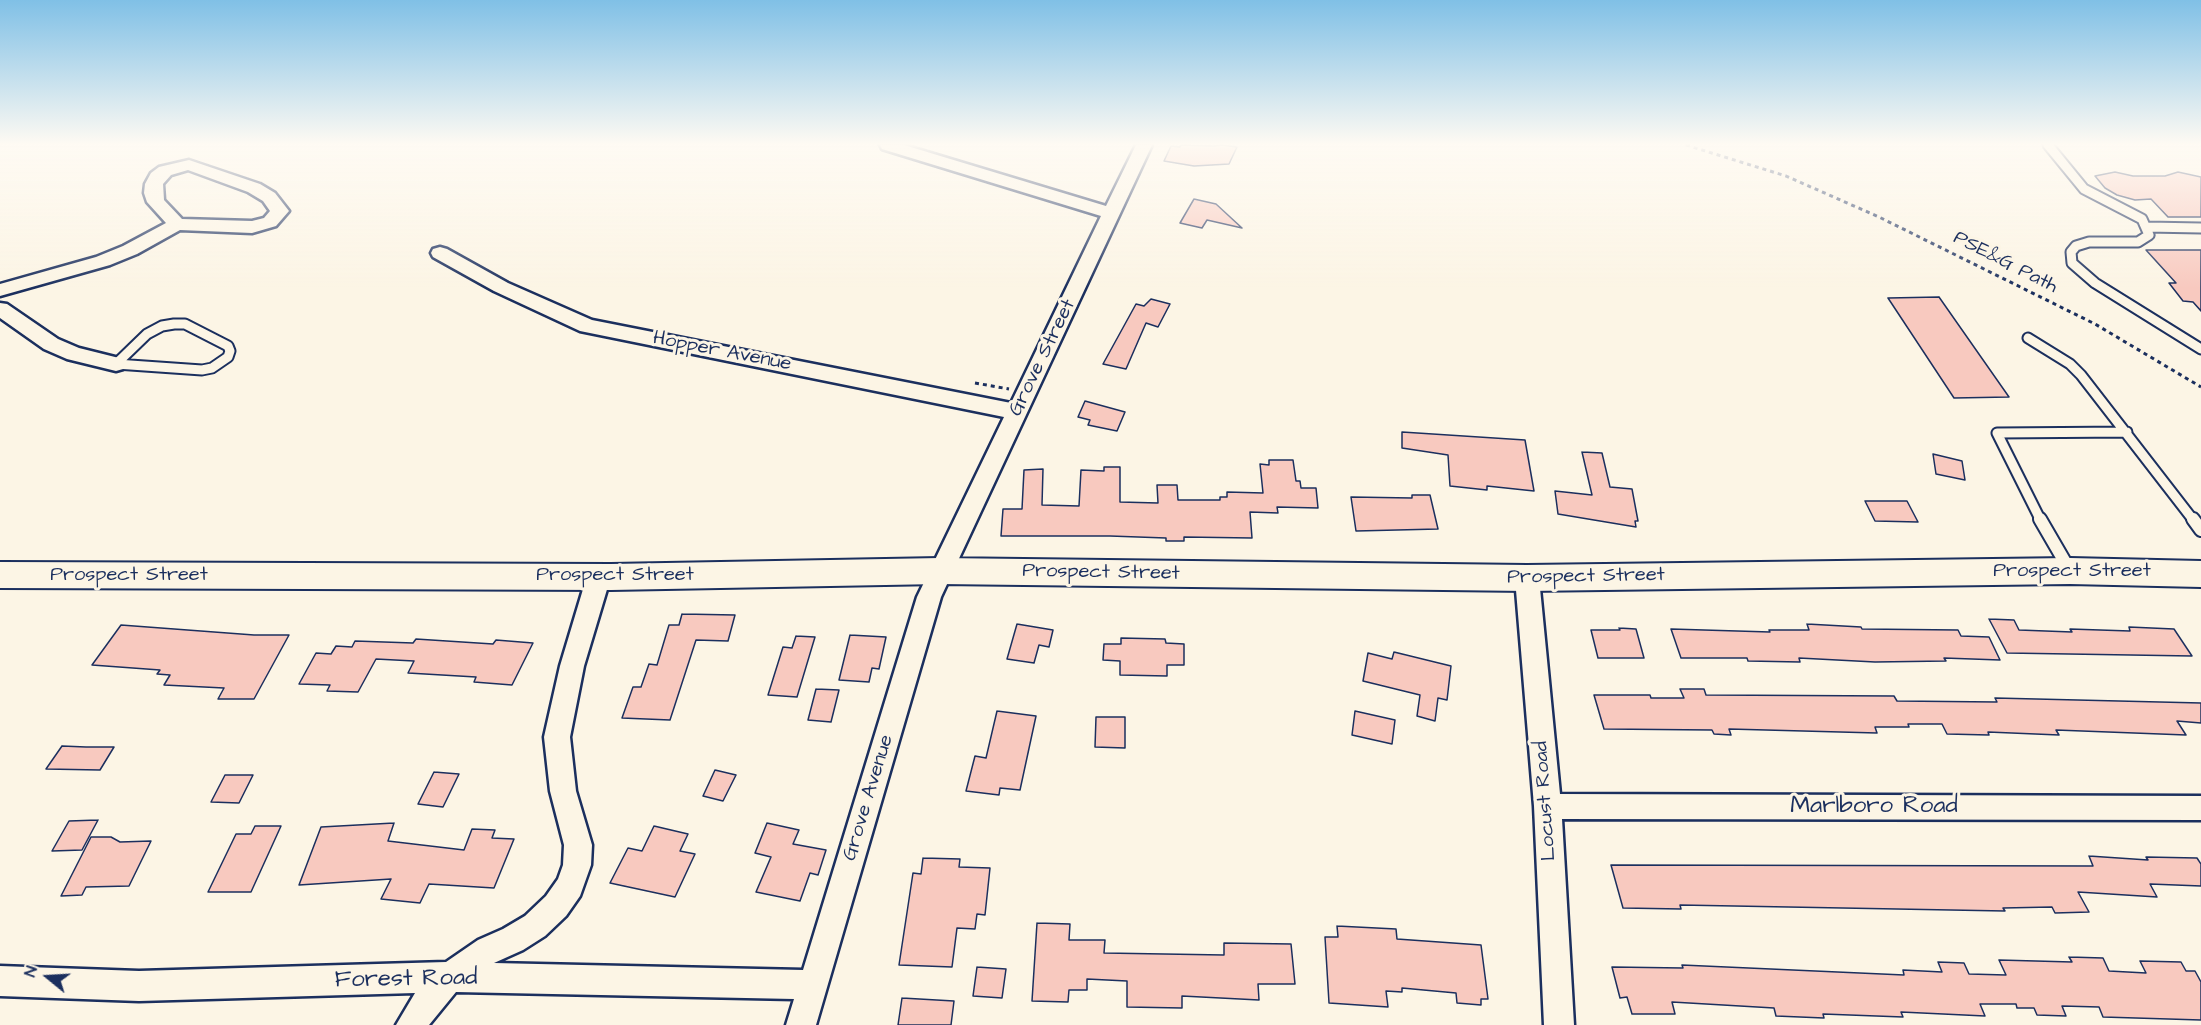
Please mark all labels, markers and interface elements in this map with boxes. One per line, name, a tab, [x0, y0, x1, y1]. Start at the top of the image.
street label: PSE&G Path	[1949, 227, 2061, 299]
street label: Grove Street	[1004, 296, 1082, 420]
street label: Hopper Avenue	[651, 327, 793, 377]
street label: Prospect Street	[1022, 560, 1180, 586]
street label: Prospect Street	[1993, 560, 2151, 584]
street label: Prospect Street	[50, 564, 208, 588]
street label: Prospect Street	[536, 564, 694, 588]
street label: Prospect Street	[1507, 564, 1665, 590]
street label: Grove Avenue	[838, 732, 900, 864]
street label: Locust Road	[1530, 740, 1562, 862]
street label: Marlboro Road	[1790, 793, 1958, 821]
north arrow	[18, 947, 78, 1007]
text: N	[19, 963, 43, 980]
street label: Forest Road	[334, 964, 478, 996]

